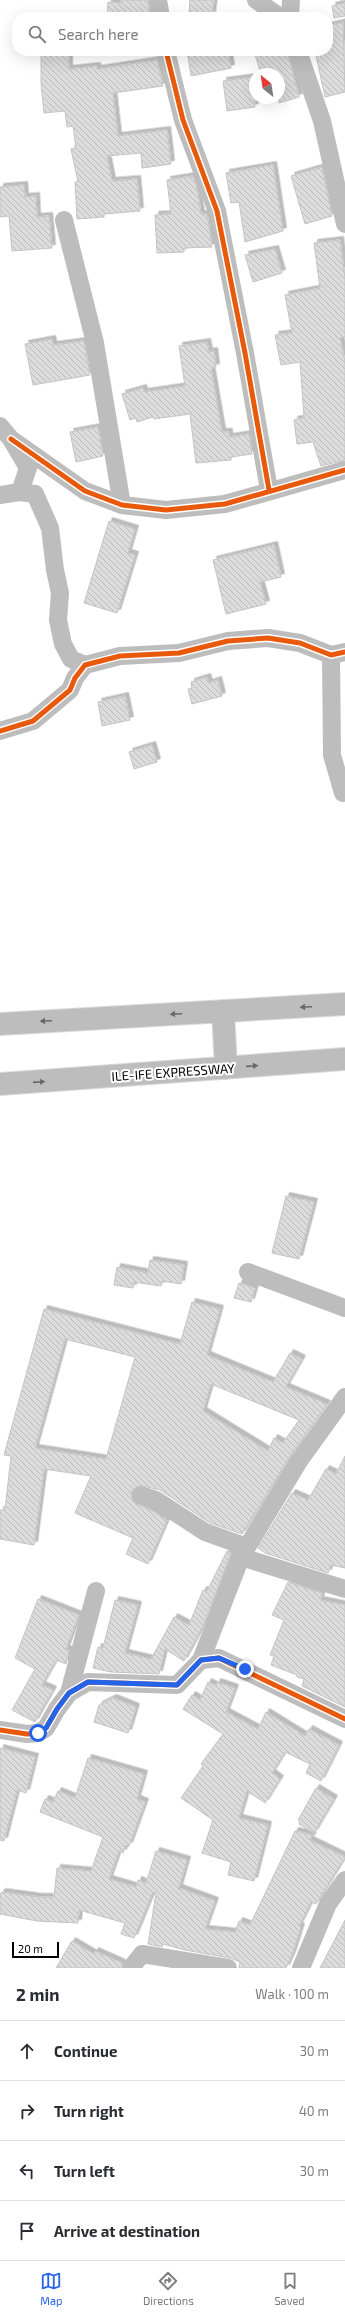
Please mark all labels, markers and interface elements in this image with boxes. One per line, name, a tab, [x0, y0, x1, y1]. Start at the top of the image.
search box	[12, 12, 333, 56]
icon: search	[26, 23, 48, 45]
text: Search here	[58, 25, 139, 43]
north arrow	[249, 68, 285, 104]
one-way arrow	[300, 1003, 312, 1010]
one-way arrow	[170, 1010, 182, 1017]
one-way arrow	[39, 1018, 52, 1024]
street label: ILE-IFE EXPRESSWAY	[111, 1060, 236, 1084]
one-way arrow	[246, 1062, 258, 1069]
one-way arrow	[33, 1078, 45, 1085]
route end	[236, 1660, 254, 1678]
route start	[29, 1724, 47, 1742]
scale bar	[12, 1940, 59, 1959]
text: 20 m	[18, 1942, 43, 1955]
text: 2 min	[16, 1984, 59, 2004]
text: Walk · 100 m	[255, 1986, 329, 2002]
icon: ahead	[16, 2040, 38, 2062]
text: Continue	[54, 2042, 117, 2060]
text: 30 m	[300, 2043, 329, 2059]
icon: right	[16, 2100, 38, 2122]
text: Turn right	[54, 2102, 124, 2120]
text: 40 m	[299, 2103, 329, 2119]
icon: left	[16, 2160, 38, 2182]
text: Turn left	[54, 2162, 115, 2180]
text: 30 m	[300, 2163, 329, 2179]
icon: arrive	[16, 2220, 38, 2242]
text: Arrive at destination	[54, 2222, 200, 2240]
tab: Map	[40, 2270, 62, 2307]
tab: Directions	[143, 2270, 194, 2307]
tab: Saved	[274, 2270, 305, 2307]

